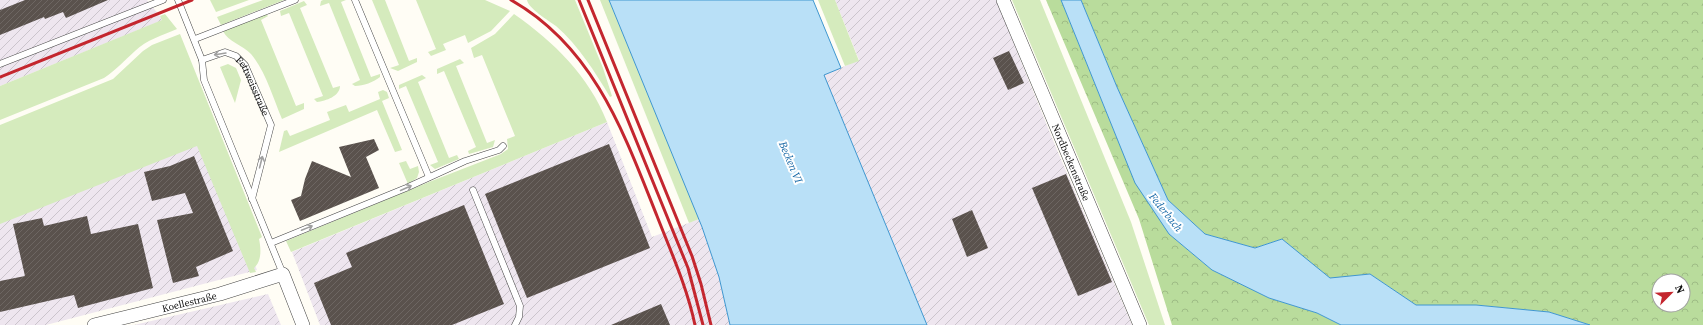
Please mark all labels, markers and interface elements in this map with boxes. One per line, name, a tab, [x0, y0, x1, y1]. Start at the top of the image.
one-way arrow	[214, 50, 227, 58]
street label: Fettweisstraße	[233, 54, 272, 118]
street label: Nordbeckenstraße	[1049, 122, 1093, 203]
water label: Becken VI	[775, 138, 807, 186]
one-way arrow	[258, 156, 266, 169]
one-way arrow	[400, 184, 412, 191]
water label: Federbach	[1145, 189, 1186, 235]
one-way arrow	[301, 224, 313, 232]
north arrow	[1651, 273, 1691, 313]
text: N	[1671, 282, 1688, 296]
street label: Koellestraße	[161, 289, 218, 315]

